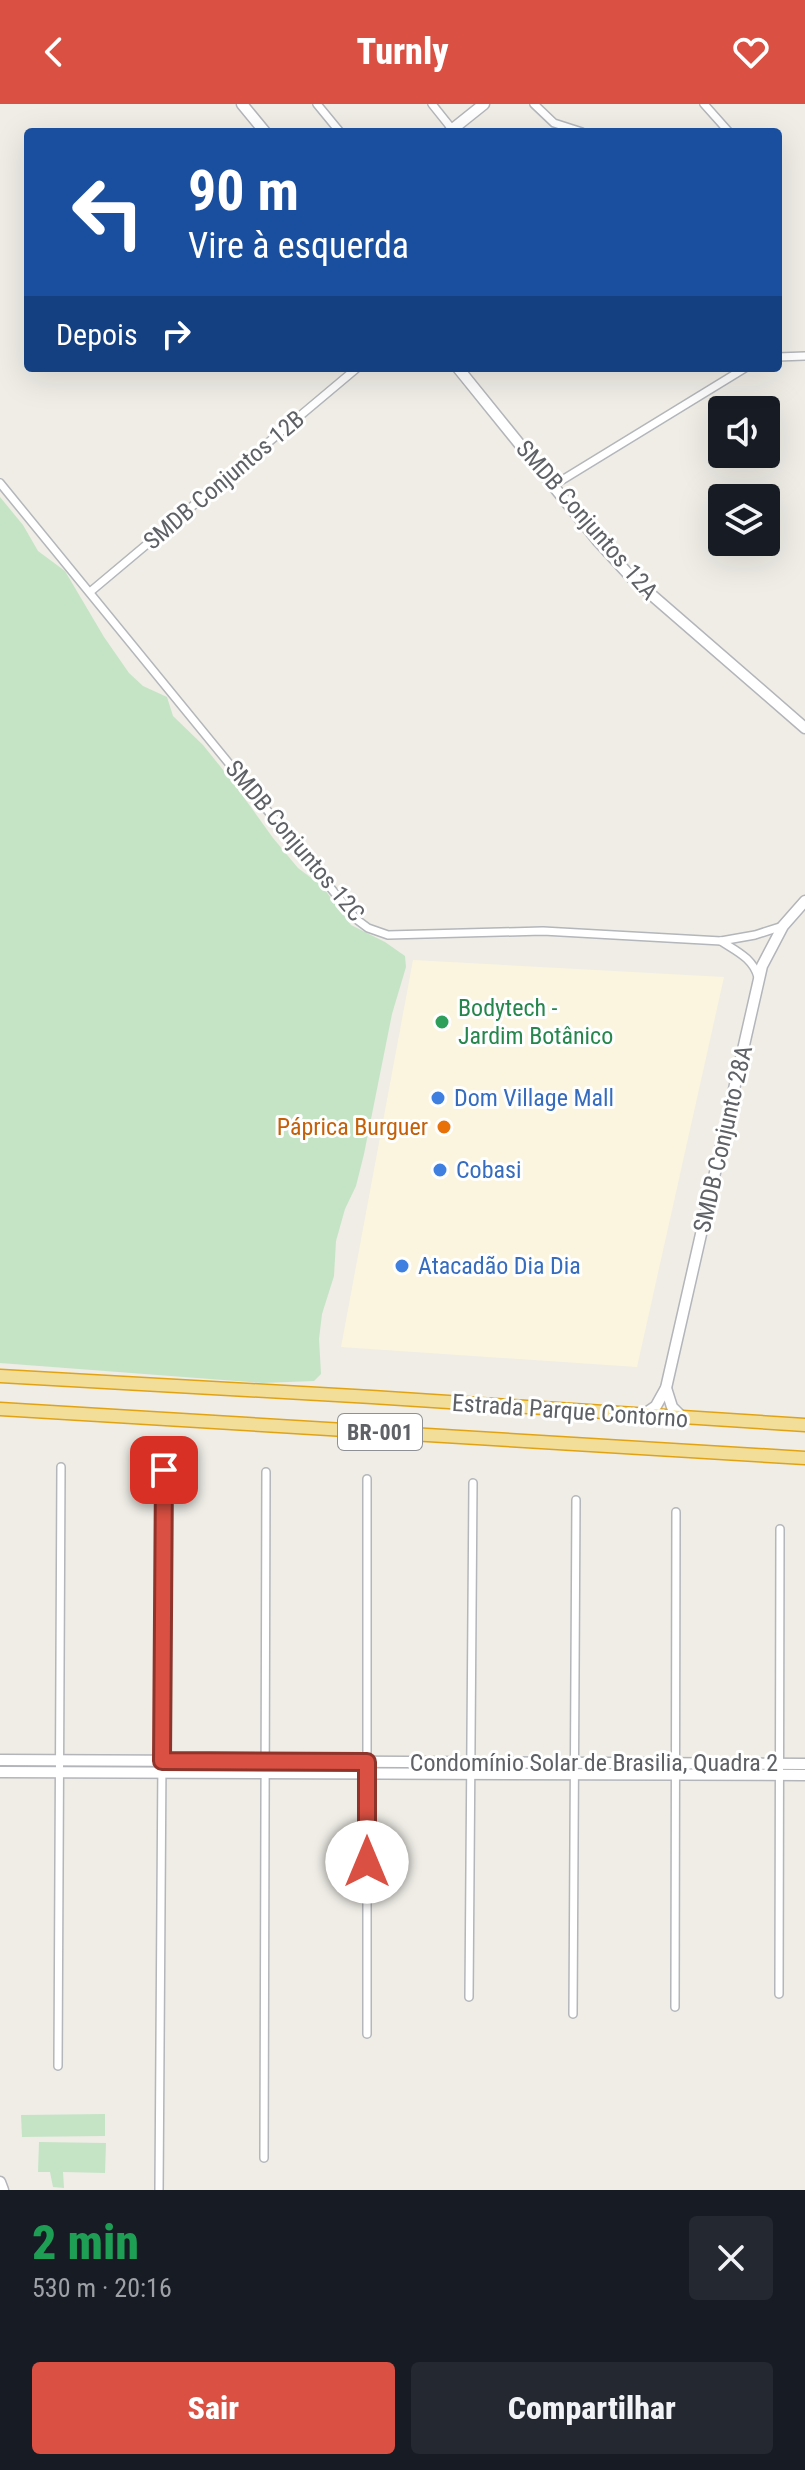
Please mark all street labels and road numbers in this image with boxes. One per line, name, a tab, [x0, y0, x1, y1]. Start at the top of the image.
street label: SMDB Conjuntos 12B	[138, 405, 310, 555]
street label: SMDB Conjuntos 12A	[510, 435, 664, 605]
street label: SMDB Conjuntos 12C	[220, 755, 370, 927]
street label: SMDB Conjunto 28A	[688, 1043, 758, 1235]
street label: Estrada Parque Contorno	[451, 1389, 689, 1433]
road number: BR-001	[338, 1414, 422, 1450]
street label: Condomínio Solar de Brasilia, Quadra 2	[410, 1749, 778, 1777]

